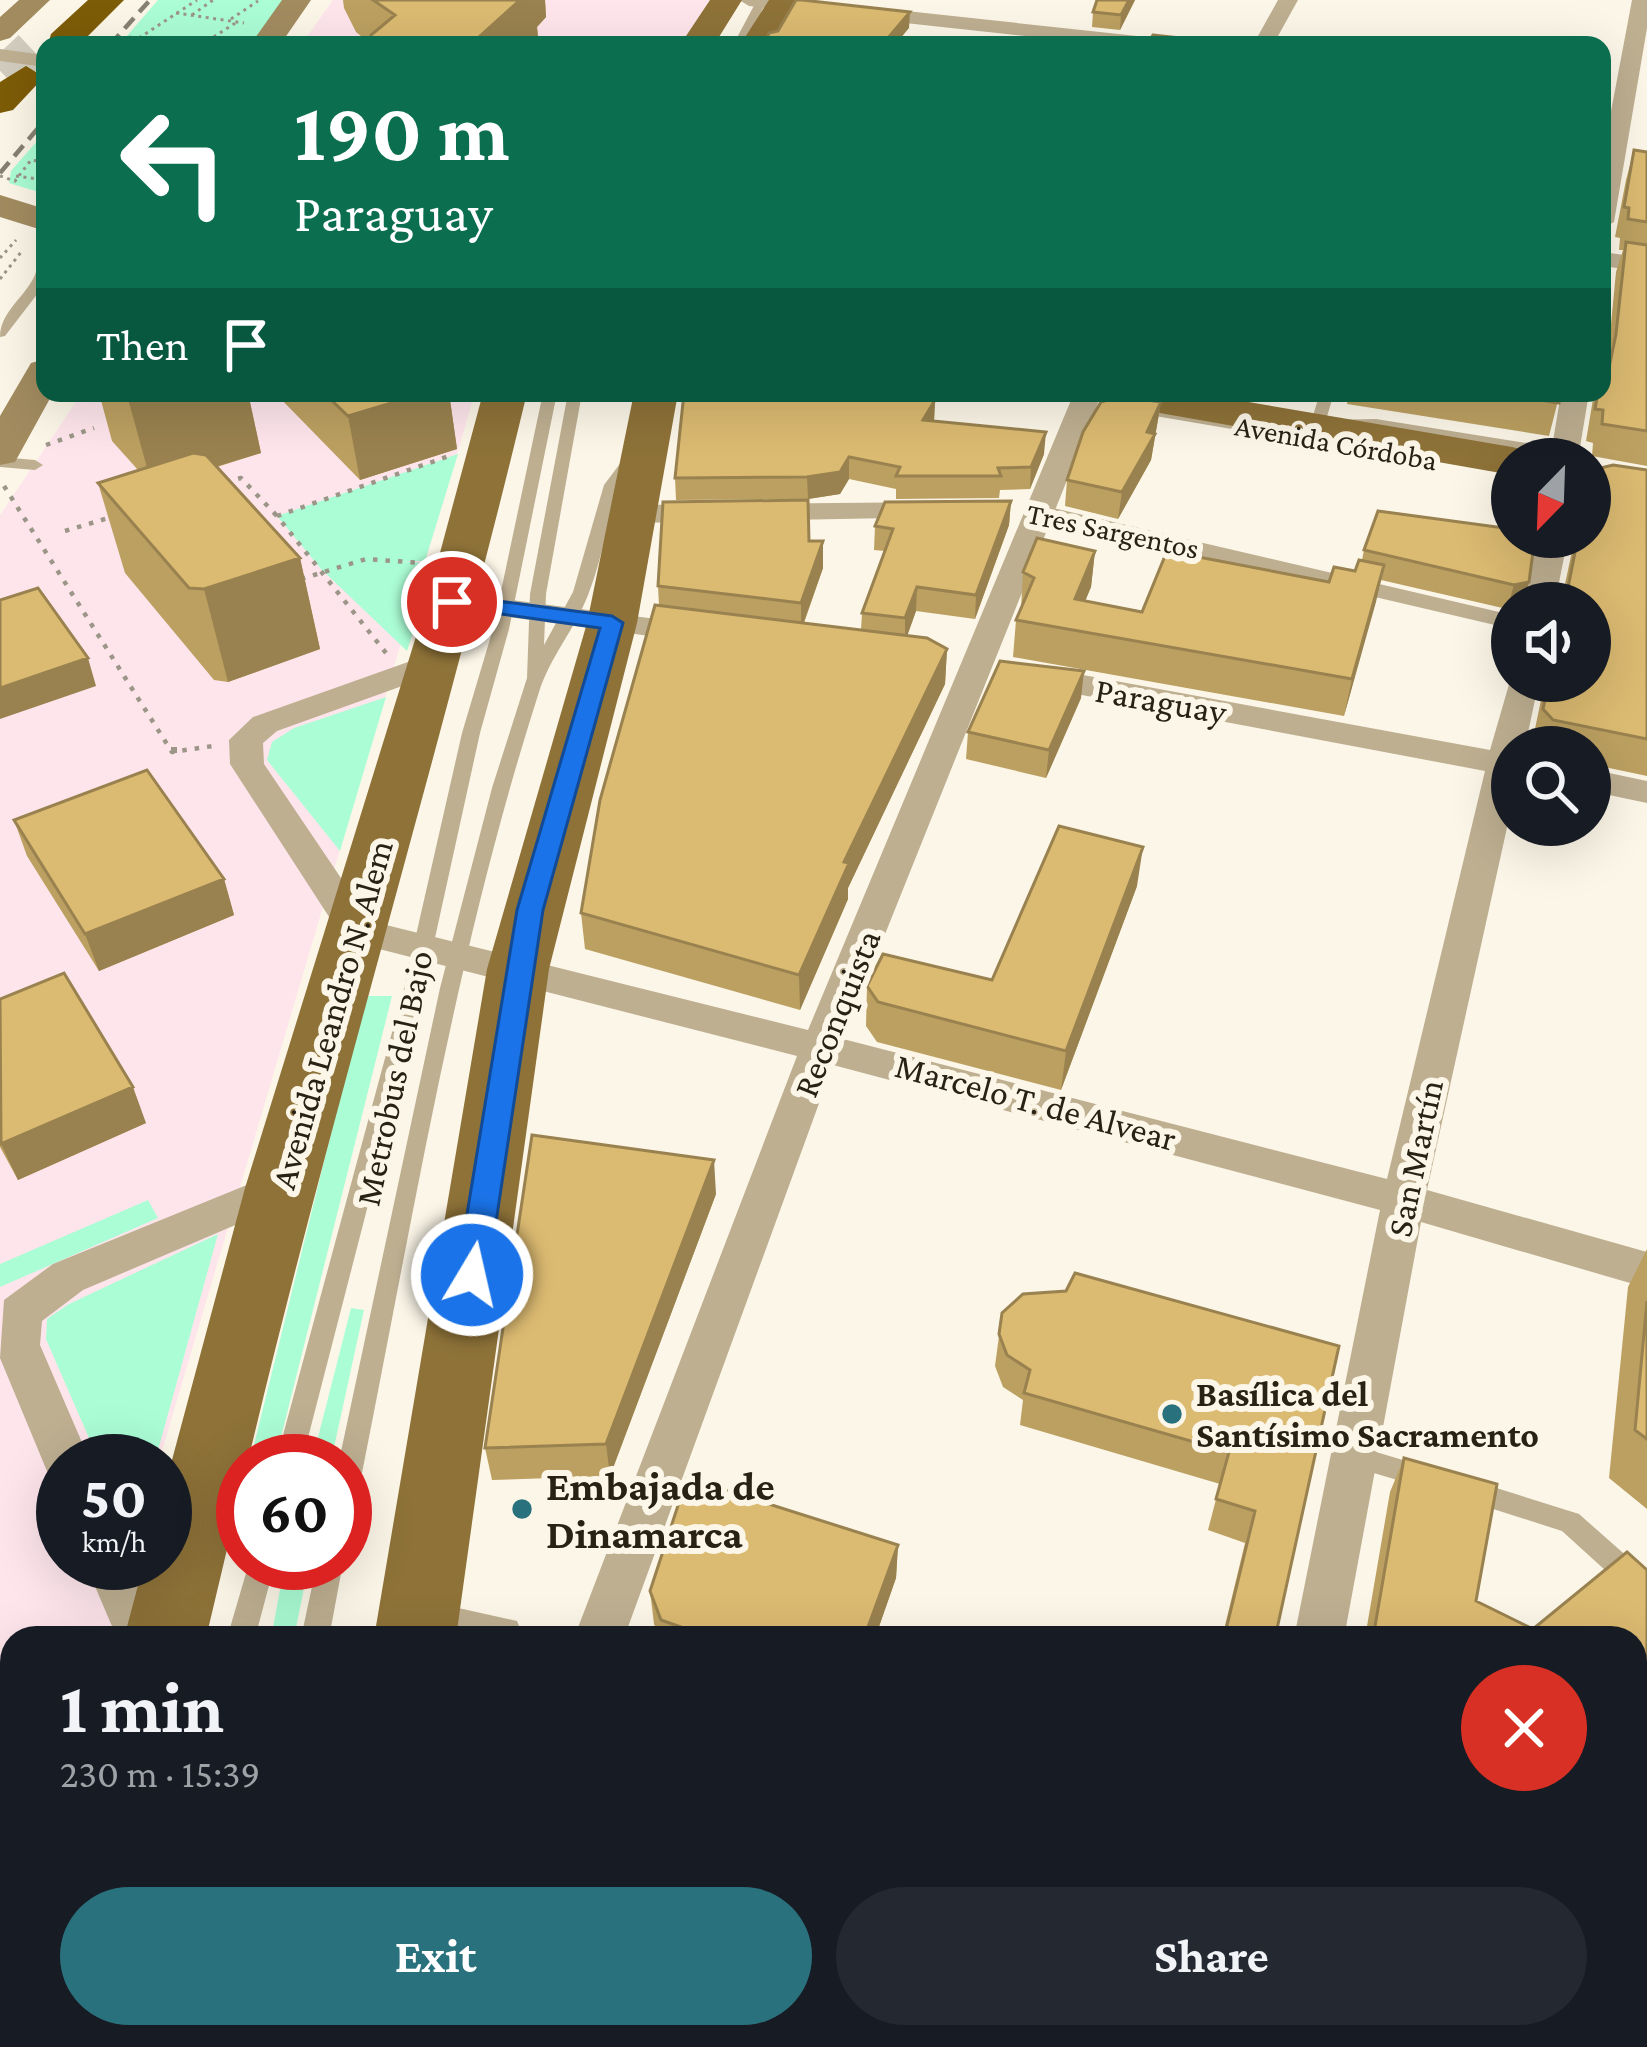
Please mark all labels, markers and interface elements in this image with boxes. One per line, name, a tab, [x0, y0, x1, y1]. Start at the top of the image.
icon: left	[96, 84, 252, 240]
text: 190 m	[294, 85, 510, 178]
text: Paraguay	[294, 183, 493, 243]
icon: arrive	[213, 312, 279, 378]
text: Then	[96, 320, 189, 370]
street label: Avenida Córdoba	[1232, 408, 1440, 477]
north arrow	[1491, 438, 1611, 558]
map controls	[1491, 438, 1611, 846]
street label: Tres Sargentos	[1024, 496, 1202, 566]
pin	[401, 551, 503, 653]
icon: arrive	[419, 569, 485, 635]
button: sound	[1491, 582, 1611, 702]
street label: Paraguay	[1092, 670, 1230, 732]
button: search	[1491, 726, 1611, 846]
street label: Avenida Leandro N. Alem	[263, 835, 401, 1193]
street label: Reconquista	[785, 924, 889, 1103]
street label: Metrobus del Bajo	[347, 947, 441, 1209]
street label: Marcelo T. de Alvear	[891, 1045, 1181, 1159]
street label: San Martín	[1379, 1076, 1451, 1240]
position arrow	[409, 1212, 535, 1338]
place label: Basílica del Santísimo Sacramento	[1196, 1374, 1539, 1455]
marker: Basílica del Santísimo Sacramento	[1159, 1401, 1185, 1427]
speed limit sign: 60	[216, 1434, 372, 1590]
place label: Embajada de Dinamarca	[546, 1462, 775, 1557]
text: 50	[81, 1463, 147, 1530]
marker: Embajada de Dinamarca	[509, 1496, 535, 1522]
text: km/h	[82, 1525, 146, 1558]
button: close	[1461, 1665, 1587, 1791]
text: 1 min	[60, 1667, 224, 1747]
text: 230 m · 15:39	[60, 1752, 260, 1795]
button: Exit	[60, 1887, 812, 2025]
button: Share	[836, 1887, 1587, 2025]

